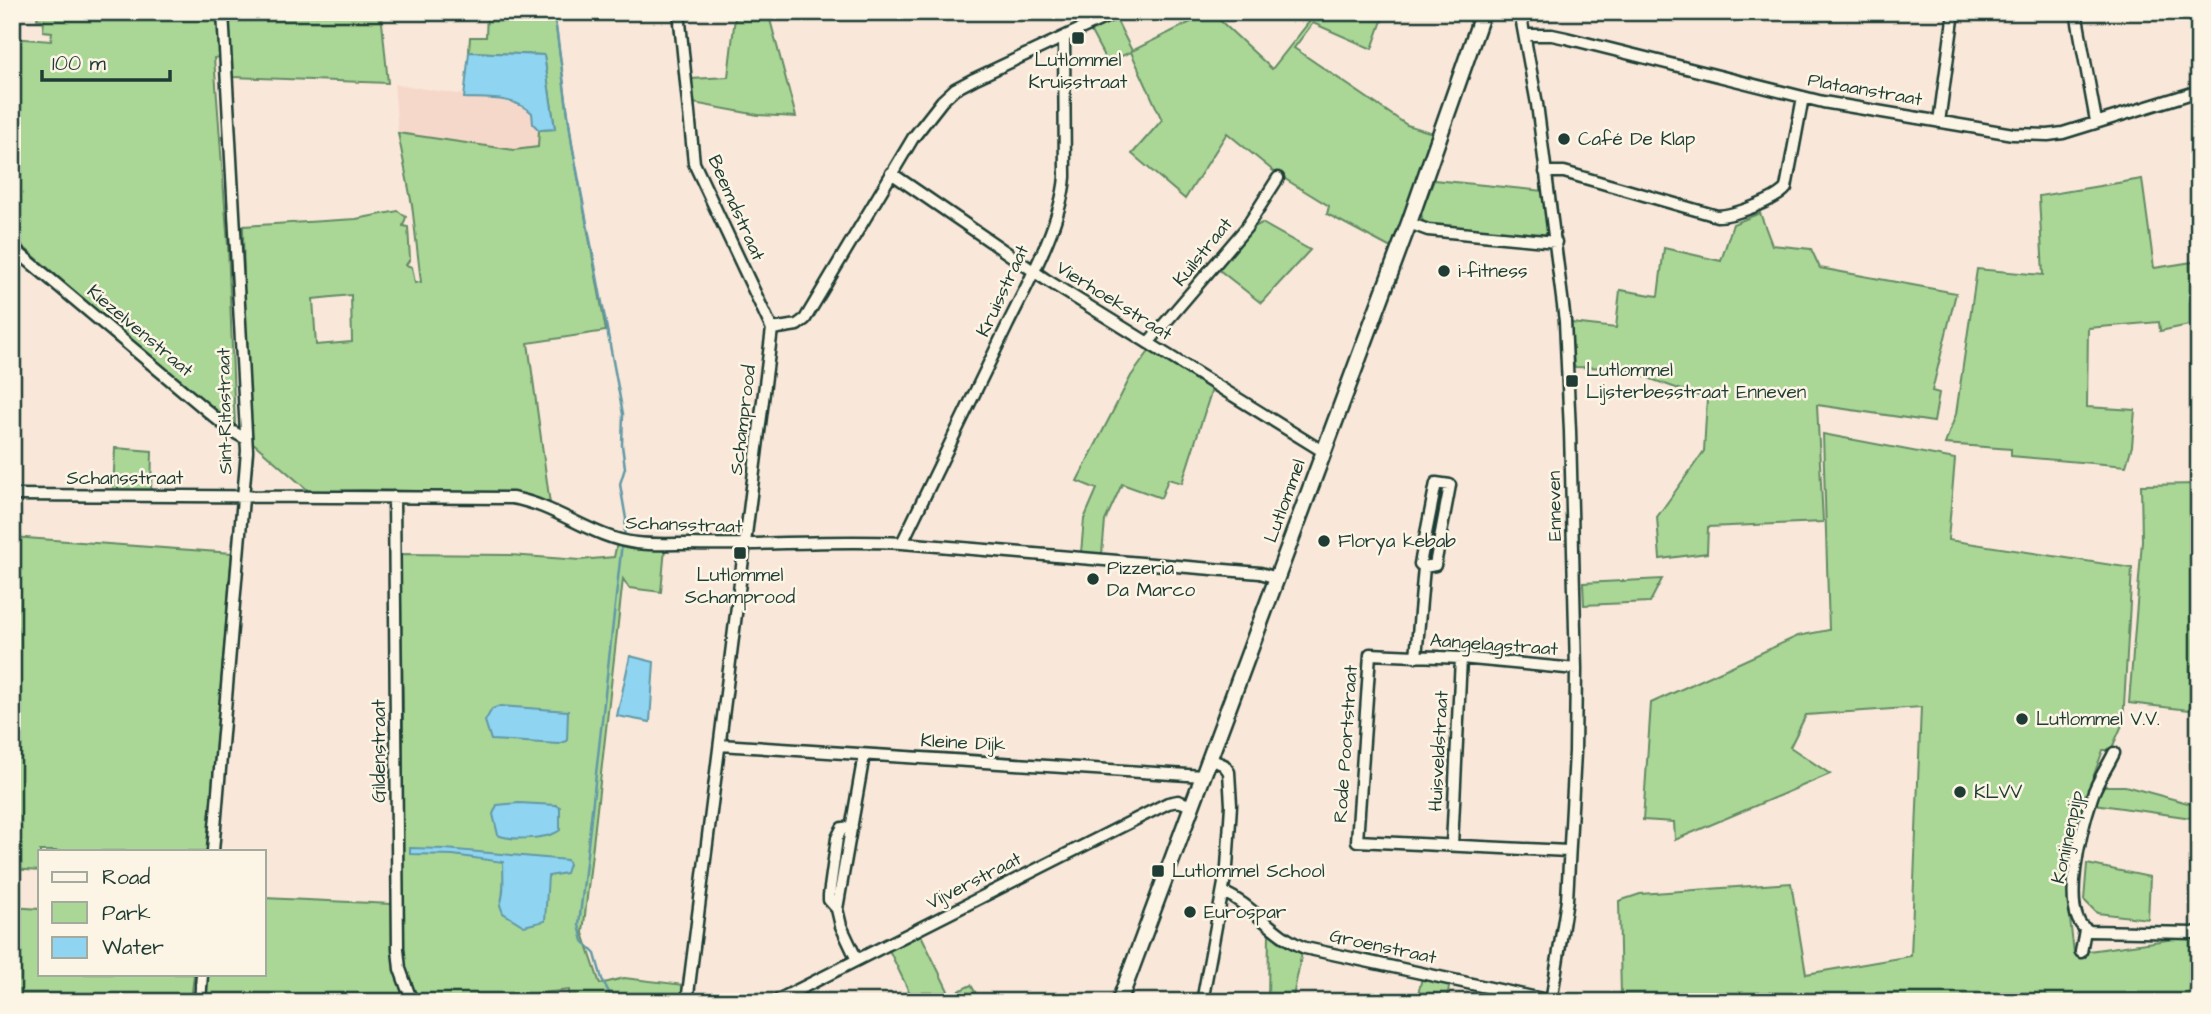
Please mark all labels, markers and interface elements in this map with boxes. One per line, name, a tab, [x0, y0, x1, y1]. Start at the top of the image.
marker: Lutlommel Kruisstraat	[1070, 30, 1086, 46]
scale bar	[42, 38, 170, 82]
place label: Lutlommel Kruisstraat	[1029, 47, 1128, 96]
text: 100 m	[52, 49, 107, 78]
street label: Plataanstraat	[1806, 67, 1925, 113]
place label: Café De Klap	[1578, 126, 1696, 153]
marker: Café De Klap	[1556, 131, 1572, 147]
street label: Beemdstraat	[701, 151, 772, 266]
street label: Kuilstraat	[1167, 211, 1239, 292]
street label: Kruisstraat	[970, 240, 1036, 341]
street label: Vierhoekstraat	[1051, 254, 1178, 348]
place label: i-fitness	[1458, 258, 1527, 285]
marker: i-fitness	[1436, 263, 1452, 279]
street label: Kiezelvenstraat	[81, 278, 199, 384]
street label: Sint-Ritastraat	[210, 347, 240, 475]
place label: Lutlommel Lijsterbesstraat Enneven	[1586, 357, 1806, 406]
street label: Schamprood	[723, 363, 763, 476]
marker: Lutlommel Lijsterbesstraat Enneven	[1564, 373, 1580, 389]
street label: Lutlommel	[1257, 455, 1313, 547]
street label: Schansstraat	[66, 465, 184, 492]
street label: Enneven	[1541, 471, 1569, 541]
street label: Schansstraat	[625, 509, 743, 541]
place label: Florya kebab	[1338, 528, 1456, 556]
marker: Florya kebab	[1316, 533, 1332, 549]
marker: Lutlommel Schamprood	[732, 545, 748, 561]
place label: Pizzeria Da Marco	[1107, 555, 1195, 604]
place label: Lutlommel Schamprood	[685, 562, 795, 611]
marker: Pizzeria Da Marco	[1085, 571, 1101, 587]
street label: Aangelagstraat	[1429, 627, 1559, 664]
street label: Rode Poortstraat	[1327, 664, 1365, 824]
street label: Huisveldstraat	[1422, 689, 1456, 812]
street label: Gildenstraat	[366, 699, 393, 803]
place label: Lutlommel V.V.	[2036, 706, 2160, 733]
marker: Lutlommel V.V.	[2014, 711, 2030, 727]
street label: Kleine Dijk	[920, 727, 1007, 759]
place label: KLVV	[1974, 779, 2023, 806]
marker: KLVV	[1952, 784, 1968, 800]
street label: Konijnenpijp	[2045, 788, 2091, 886]
street label: Vijverstraat	[922, 845, 1027, 917]
legend	[38, 850, 266, 976]
place label: Lutlommel School	[1172, 858, 1325, 885]
text: Road	[102, 863, 150, 892]
marker: Lutlommel School	[1150, 863, 1166, 879]
text: Park	[102, 899, 151, 928]
place label: Eurospar	[1204, 899, 1287, 926]
marker: Eurospar	[1182, 904, 1198, 920]
street label: Groenstraat	[1327, 922, 1439, 972]
text: Water	[102, 933, 164, 962]

